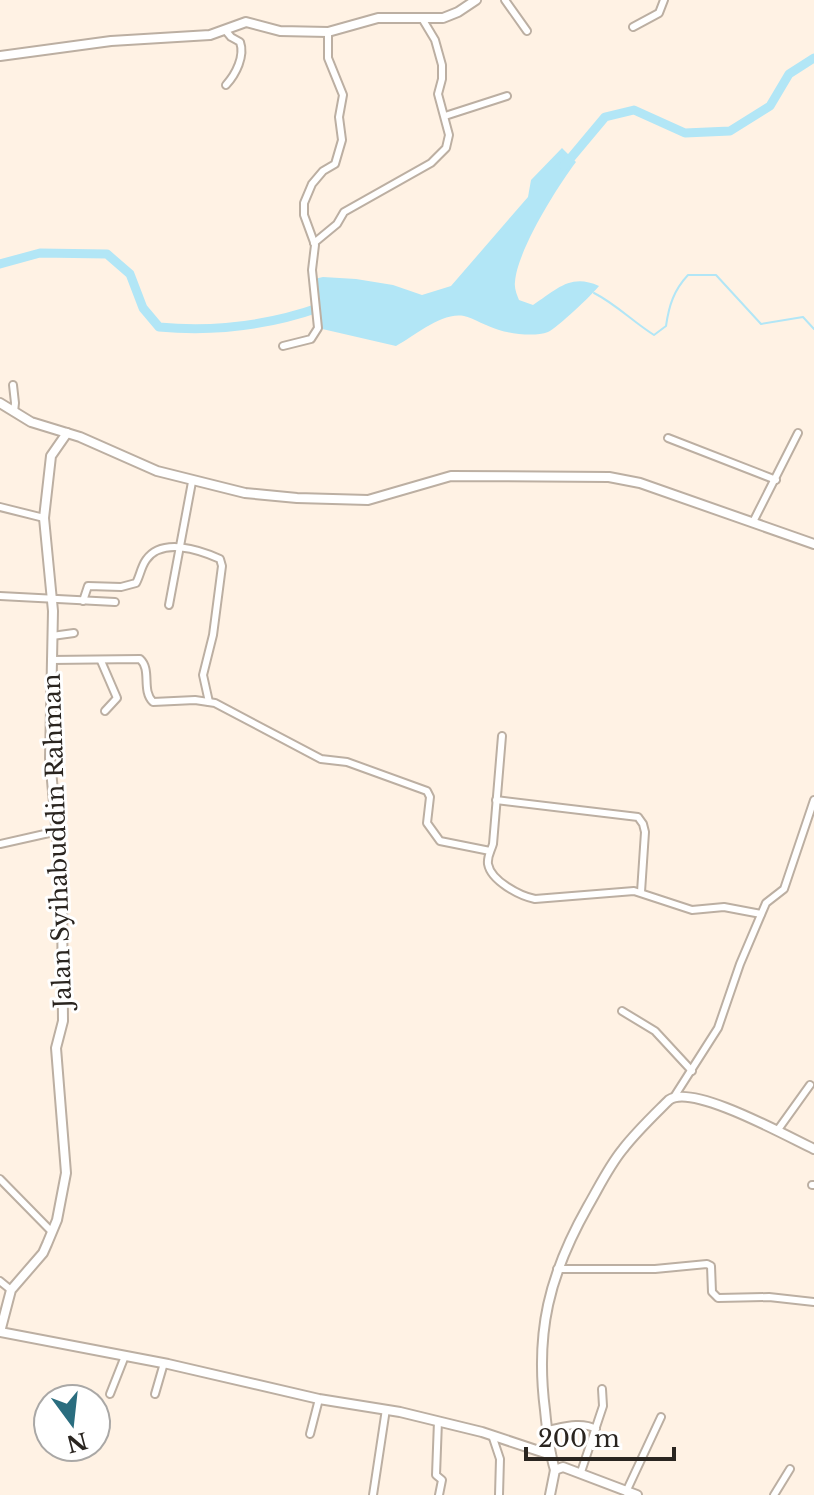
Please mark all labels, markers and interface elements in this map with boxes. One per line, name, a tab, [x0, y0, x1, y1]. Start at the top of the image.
street label: Jalan Syihabuddin Rahman	[37, 673, 77, 1012]
north arrow	[32, 1383, 112, 1463]
scale bar	[526, 1411, 674, 1461]
text: 200 m	[538, 1424, 620, 1453]
text: N	[63, 1426, 91, 1458]

